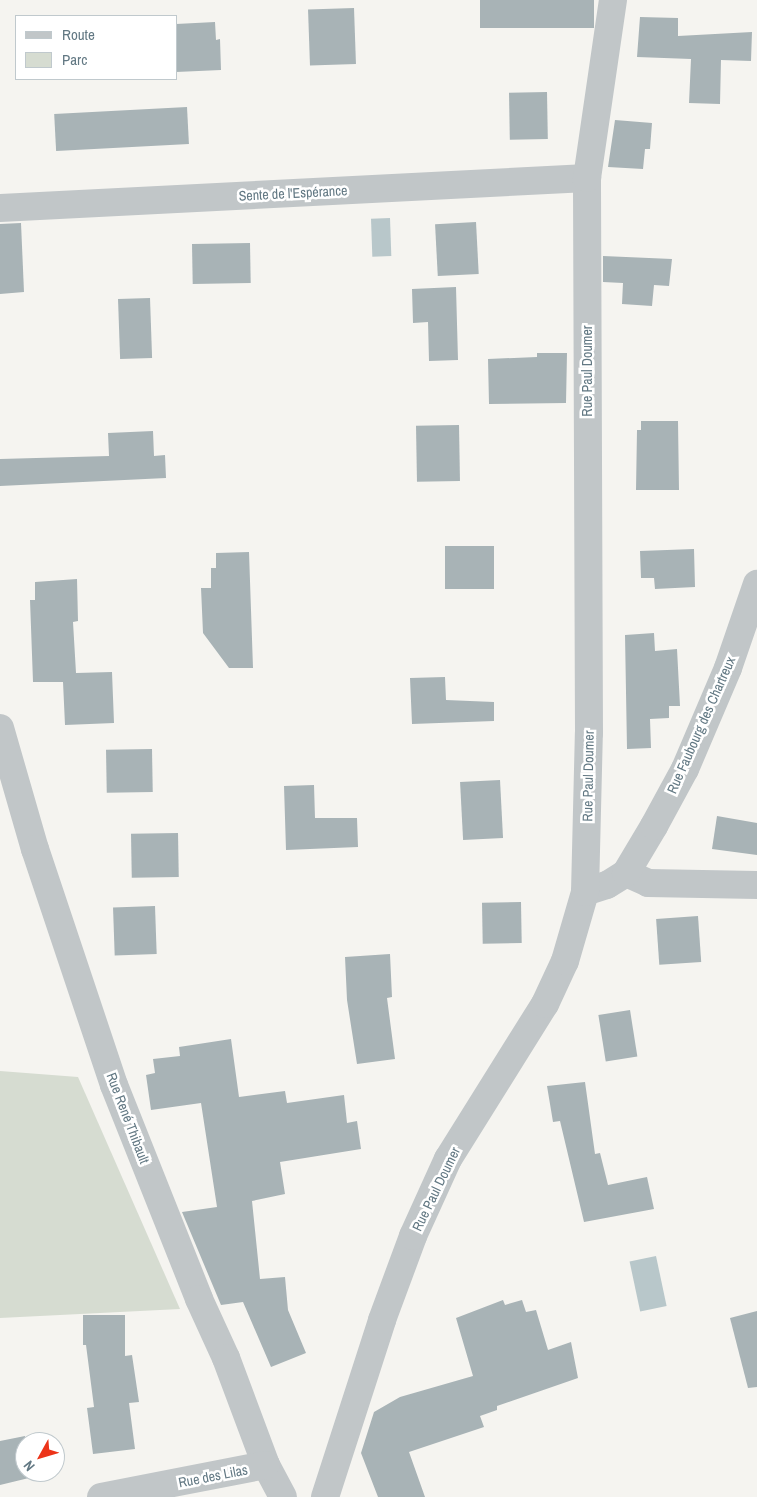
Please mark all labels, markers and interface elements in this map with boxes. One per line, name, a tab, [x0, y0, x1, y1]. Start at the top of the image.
legend	[15, 15, 178, 80]
text: Route	[62, 24, 95, 45]
text: Parc	[62, 49, 87, 70]
street label: Sente de l'Espérance	[238, 182, 348, 204]
street label: Rue Paul Doumer	[579, 325, 595, 417]
street label: Rue Faubourg des Chartreux	[663, 654, 739, 796]
street label: Rue Paul Doumer	[579, 730, 597, 822]
street label: Rue René Thibault	[103, 1070, 153, 1166]
street label: Rue Paul Doumer	[408, 1144, 464, 1234]
north arrow	[15, 1432, 65, 1482]
text: N	[20, 1457, 39, 1475]
street label: Rue des Lilas	[177, 1461, 249, 1491]

